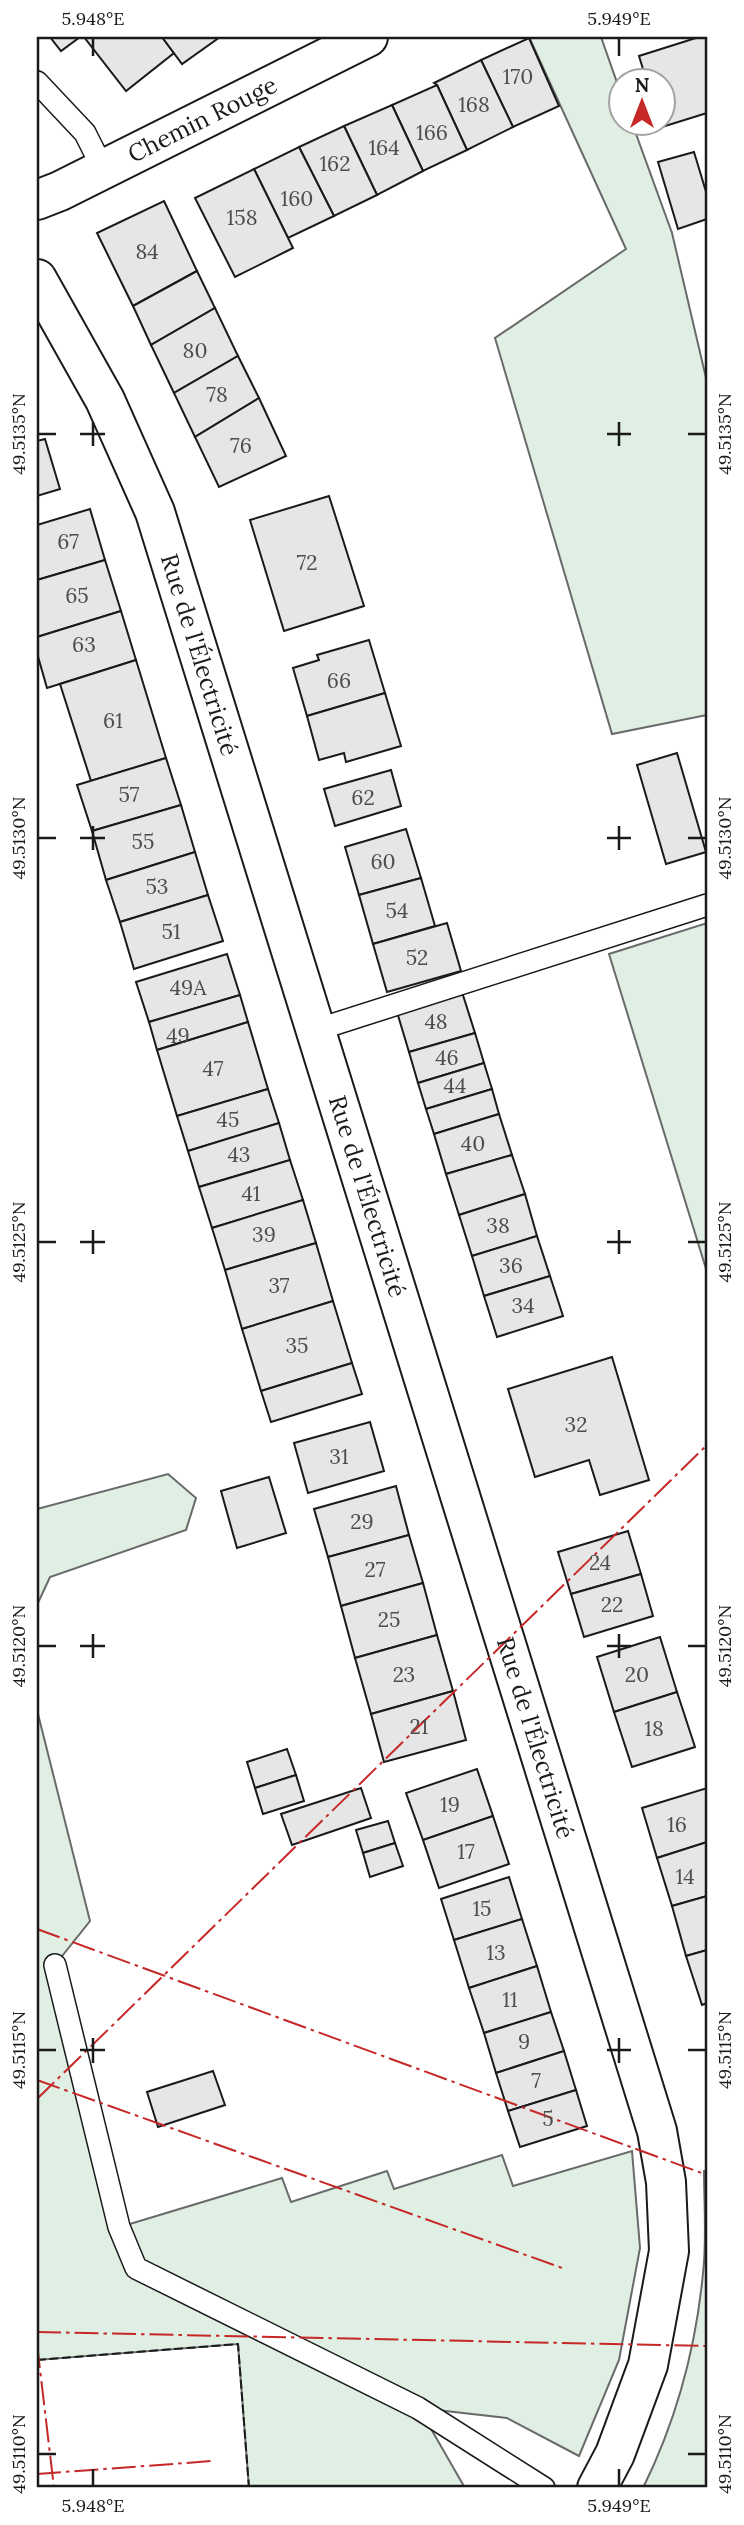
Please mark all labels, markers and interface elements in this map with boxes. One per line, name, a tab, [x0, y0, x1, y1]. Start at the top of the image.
text: 5.948°E	[62, 7, 125, 30]
text: 5.949°E	[587, 7, 651, 30]
house number: 170	[503, 63, 533, 90]
north arrow	[608, 66, 678, 136]
street label: Chemin Rouge	[123, 69, 282, 170]
text: N	[635, 73, 650, 97]
house number: 168	[458, 91, 490, 118]
house number: 166	[416, 119, 448, 146]
house number: 164	[368, 134, 400, 161]
house number: 162	[319, 150, 351, 177]
house number: 160	[281, 185, 313, 212]
house number: 158	[227, 204, 257, 231]
house number: 84	[135, 238, 159, 265]
house number: 80	[183, 337, 207, 364]
house number: 78	[206, 381, 228, 408]
text: 49.5135°N	[7, 393, 30, 475]
text: 49.5135°N	[713, 393, 736, 475]
house number: 76	[230, 432, 252, 459]
house number: 67	[57, 528, 79, 555]
house number: 72	[297, 549, 317, 576]
street label: Rue de l'Électricité	[154, 550, 246, 759]
house number: 65	[65, 582, 89, 609]
house number: 63	[72, 631, 96, 658]
house number: 66	[327, 667, 351, 694]
house number: 61	[103, 707, 123, 734]
house number: 57	[118, 781, 140, 808]
house number: 62	[351, 784, 375, 811]
text: 49.5130°N	[7, 797, 30, 879]
text: 49.5130°N	[713, 797, 736, 879]
house number: 55	[132, 828, 154, 855]
house number: 60	[370, 848, 396, 875]
house number: 53	[145, 873, 169, 900]
house number: 54	[386, 897, 408, 924]
house number: 51	[161, 918, 181, 945]
house number: 52	[406, 944, 428, 971]
house number: 49A	[170, 974, 207, 1001]
house number: 48	[424, 1008, 448, 1035]
house number: 49	[166, 1022, 190, 1049]
house number: 46	[435, 1044, 459, 1071]
house number: 47	[202, 1055, 224, 1082]
house number: 44	[444, 1072, 466, 1099]
street label: Rue de l'Électricité	[322, 1092, 414, 1301]
house number: 45	[217, 1106, 239, 1133]
house number: 40	[461, 1130, 485, 1157]
house number: 43	[227, 1141, 251, 1168]
house number: 41	[241, 1180, 261, 1207]
text: 49.5125°N	[7, 1201, 30, 1283]
text: 49.5125°N	[713, 1201, 736, 1283]
house number: 38	[486, 1212, 510, 1239]
house number: 39	[252, 1221, 276, 1248]
house number: 36	[499, 1252, 523, 1279]
house number: 37	[269, 1272, 290, 1299]
house number: 34	[511, 1292, 535, 1319]
house number: 35	[285, 1332, 309, 1359]
house number: 32	[565, 1411, 587, 1438]
house number: 31	[329, 1443, 349, 1470]
house number: 29	[350, 1508, 374, 1535]
house number: 24	[589, 1549, 611, 1576]
house number: 27	[365, 1556, 386, 1583]
house number: 22	[601, 1591, 623, 1618]
text: 49.5120°N	[7, 1605, 30, 1687]
text: 49.5120°N	[713, 1605, 736, 1687]
house number: 25	[378, 1606, 400, 1633]
street label: Rue de l'Électricité	[490, 1633, 581, 1843]
house number: 23	[393, 1661, 415, 1688]
house number: 20	[625, 1661, 649, 1688]
house number: 21	[410, 1713, 428, 1740]
house number: 18	[644, 1715, 664, 1742]
house number: 19	[440, 1791, 460, 1818]
house number: 16	[667, 1811, 687, 1838]
house number: 17	[457, 1838, 475, 1865]
house number: 14	[675, 1863, 695, 1890]
house number: 15	[472, 1895, 492, 1922]
house number: 13	[486, 1939, 506, 1966]
house number: 11	[502, 1986, 518, 2013]
text: 49.5115°N	[7, 2011, 30, 2089]
text: 49.5115°N	[713, 2011, 736, 2089]
house number: 9	[518, 2028, 530, 2055]
house number: 7	[531, 2067, 541, 2094]
house number: 5	[542, 2105, 554, 2132]
text: 49.5110°N	[7, 2414, 30, 2494]
text: 49.5110°N	[713, 2414, 736, 2494]
text: 5.948°E	[62, 2494, 125, 2517]
text: 5.949°E	[587, 2494, 651, 2517]

